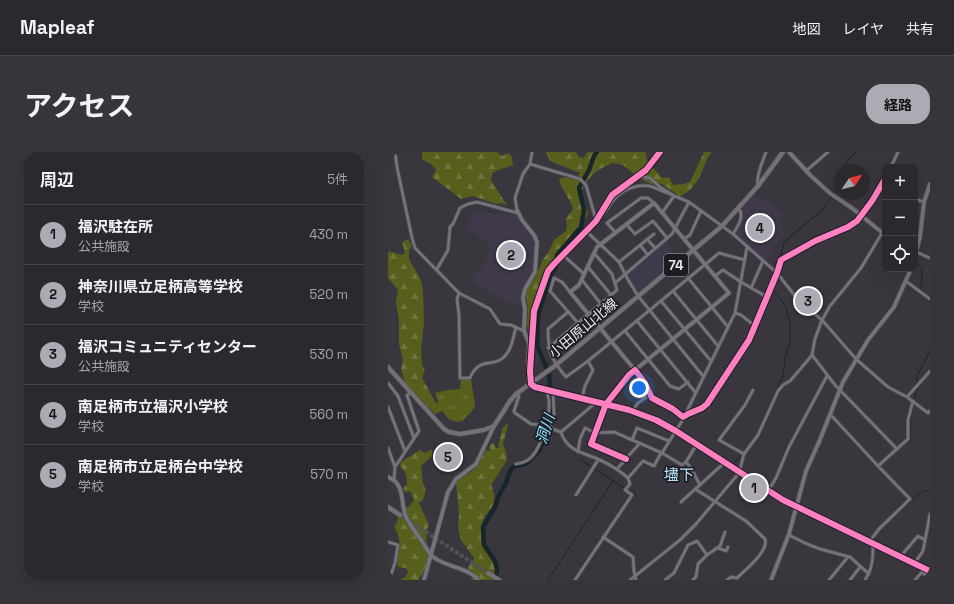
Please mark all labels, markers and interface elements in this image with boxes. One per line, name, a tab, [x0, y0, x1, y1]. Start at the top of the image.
text: Mapleaf	[20, 15, 94, 40]
text: 地図	[792, 20, 820, 38]
text: レイヤ	[842, 20, 884, 38]
text: 共有	[906, 20, 934, 38]
button: 経路	[866, 84, 930, 124]
text: アクセス	[24, 88, 135, 124]
north arrow	[834, 164, 870, 200]
map controls	[882, 164, 918, 272]
button: +	[882, 164, 918, 200]
text: 周辺	[40, 169, 74, 191]
text: 5件	[327, 171, 348, 188]
button: −	[882, 200, 918, 236]
pin: 4	[747, 213, 773, 243]
text: 福沢駐在所	[78, 217, 153, 236]
text: 1	[50, 226, 56, 243]
text: 430 m	[309, 226, 348, 243]
button: locate	[882, 236, 918, 272]
text: 公共施設	[78, 238, 130, 255]
pin: 2	[498, 240, 524, 270]
road number: 74	[664, 254, 688, 276]
text: 神奈川県立足柄高等学校	[78, 277, 243, 296]
text: 2	[49, 286, 57, 303]
text: 520 m	[310, 286, 348, 303]
pin: 3	[795, 286, 821, 316]
street label: 小田原山北線	[545, 294, 621, 362]
text: 学校	[78, 298, 104, 315]
text: 福沢コミュニティセンター	[78, 337, 257, 356]
text: 3	[49, 346, 57, 363]
text: 530 m	[310, 346, 348, 363]
text: 公共施設	[78, 358, 130, 375]
your location	[629, 378, 649, 398]
text: 南足柄市立福沢小学校	[78, 397, 228, 416]
text: 4	[49, 406, 57, 423]
text: 560 m	[309, 406, 348, 423]
water label: 洞川	[532, 410, 559, 446]
text: 学校	[78, 418, 104, 435]
pin: 5	[435, 442, 461, 472]
text: 南足柄市立足柄台中学校	[78, 457, 243, 476]
district label: 壗下	[664, 465, 694, 484]
text: 5	[49, 466, 57, 483]
text: 570 m	[310, 466, 348, 483]
pin: 1	[741, 473, 767, 503]
text: 学校	[78, 478, 104, 495]

